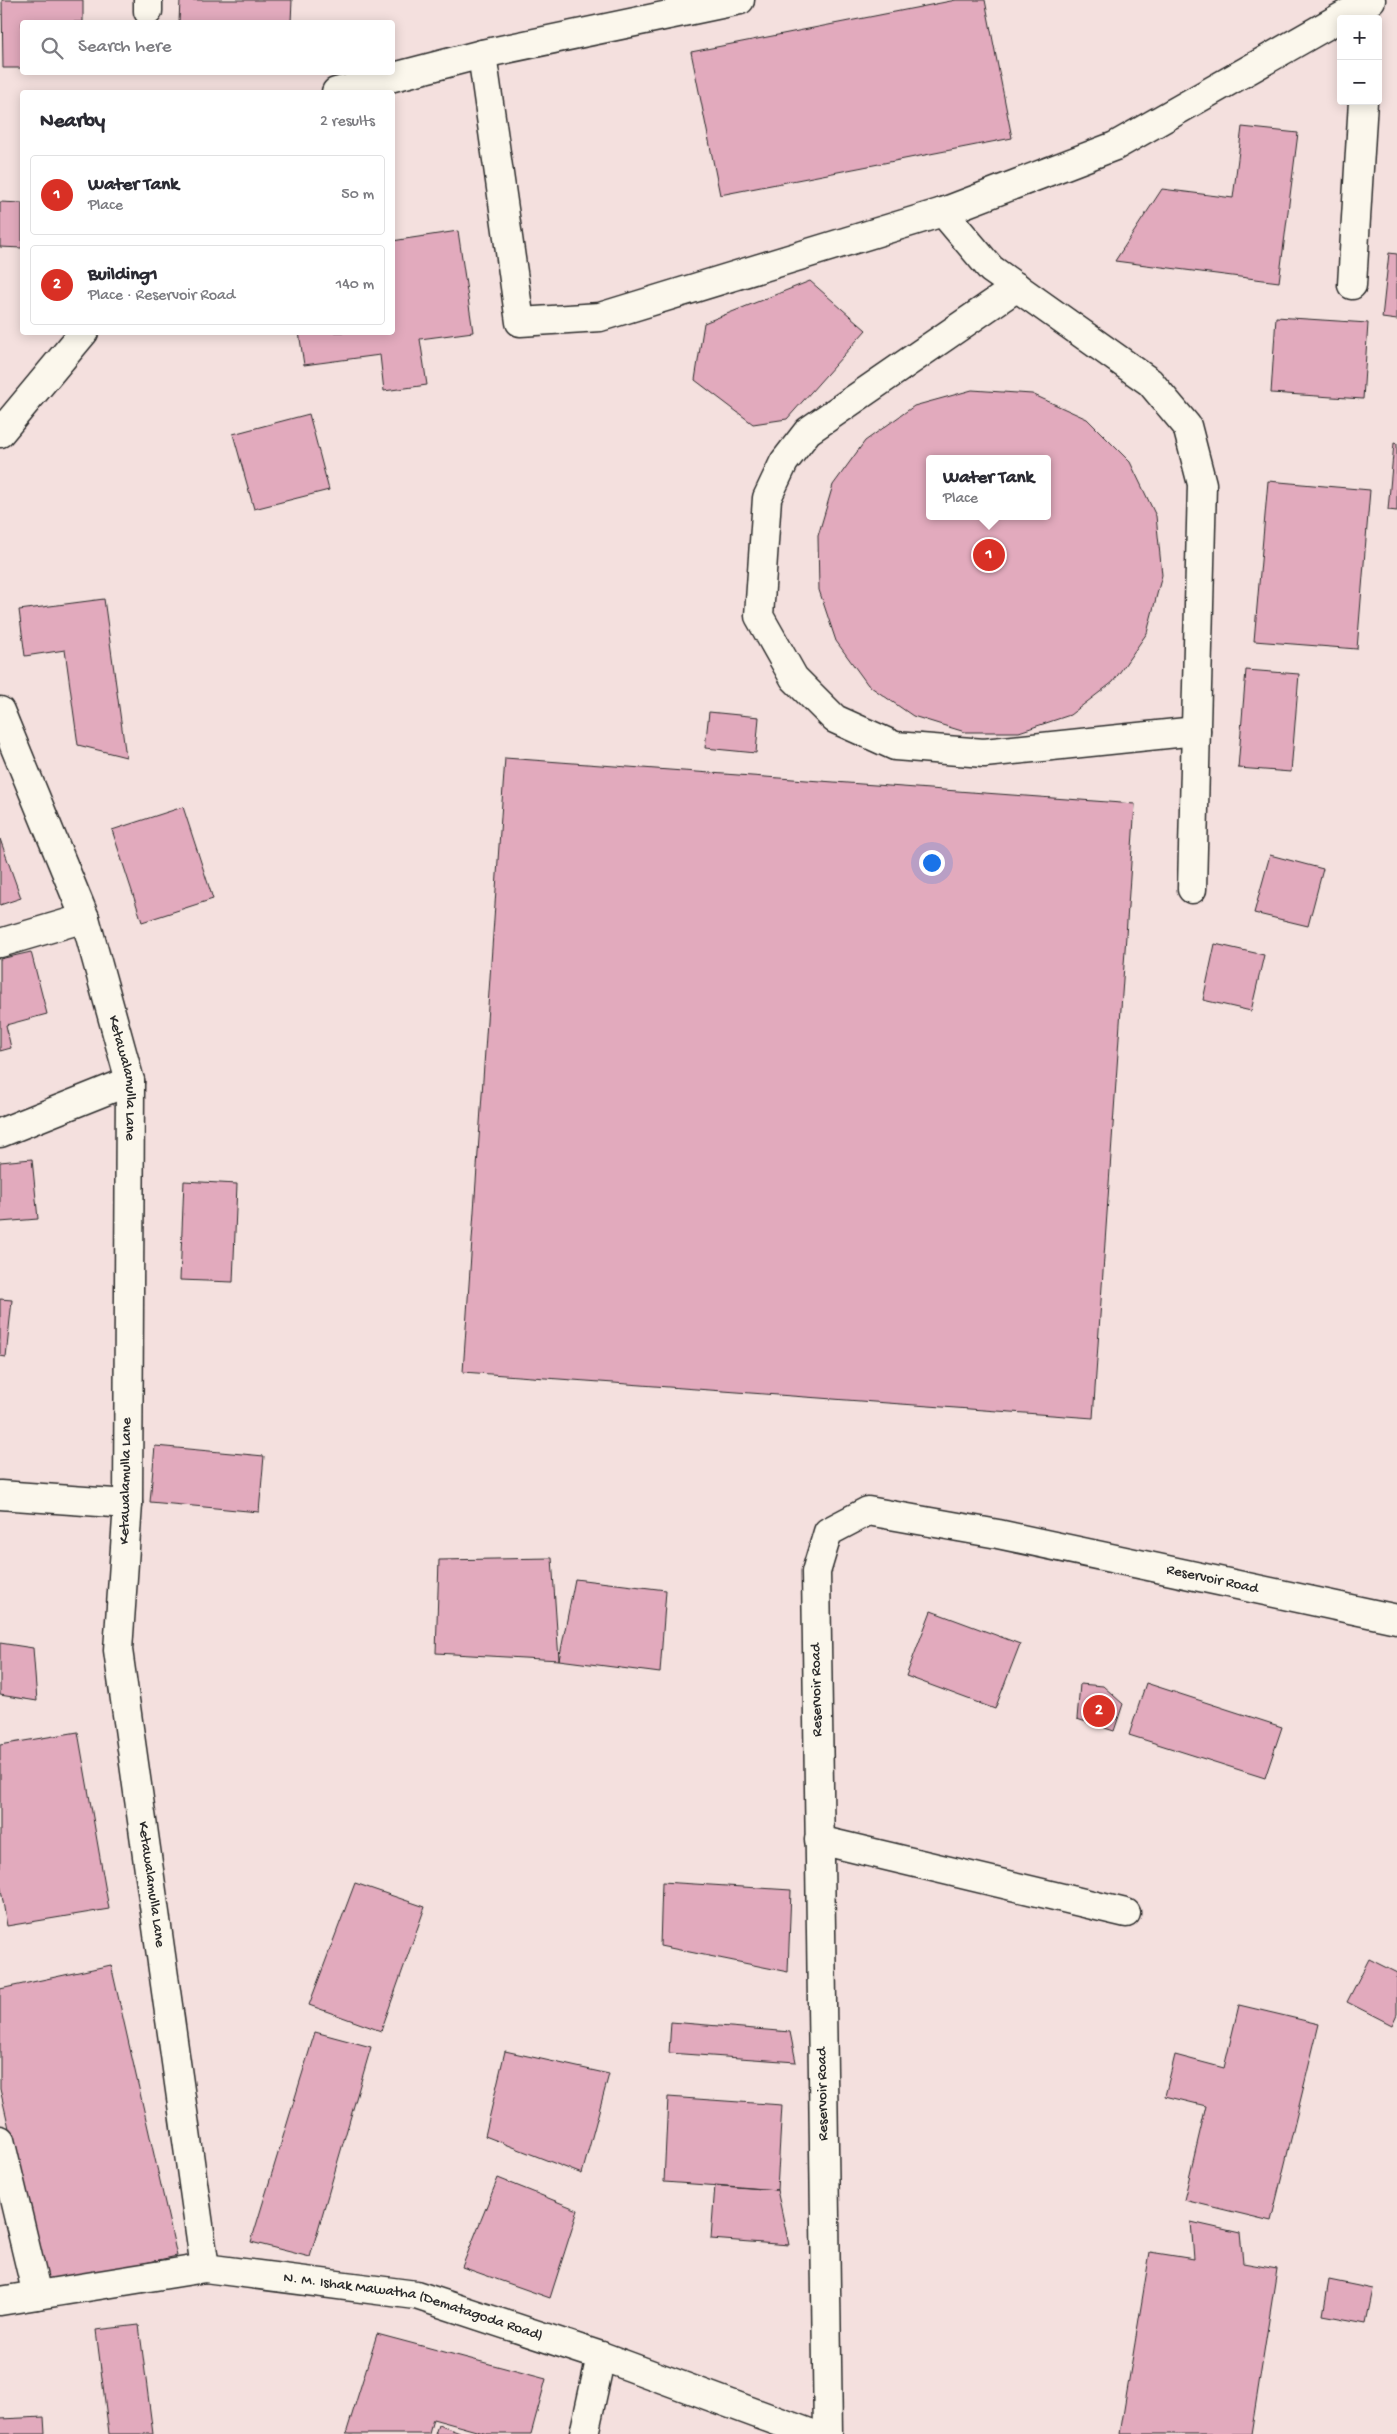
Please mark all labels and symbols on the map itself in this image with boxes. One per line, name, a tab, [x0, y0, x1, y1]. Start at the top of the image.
pin: 1	[973, 536, 1005, 574]
your location	[919, 850, 945, 876]
street label: Ketawalamulla Lane	[103, 1014, 139, 1141]
street label: Ketawalamulla Lane	[116, 1417, 136, 1545]
street label: Reservoir Road	[1165, 1561, 1261, 1598]
street label: Reservoir Road	[807, 1642, 827, 1737]
pin: 2	[1083, 1692, 1115, 1730]
street label: Ketawalamulla Lane	[133, 1820, 169, 1949]
street label: Reservoir Road	[813, 2046, 833, 2141]
street label: N. M. Ishak Mawatha (Dematagoda Road)	[282, 2269, 545, 2345]

